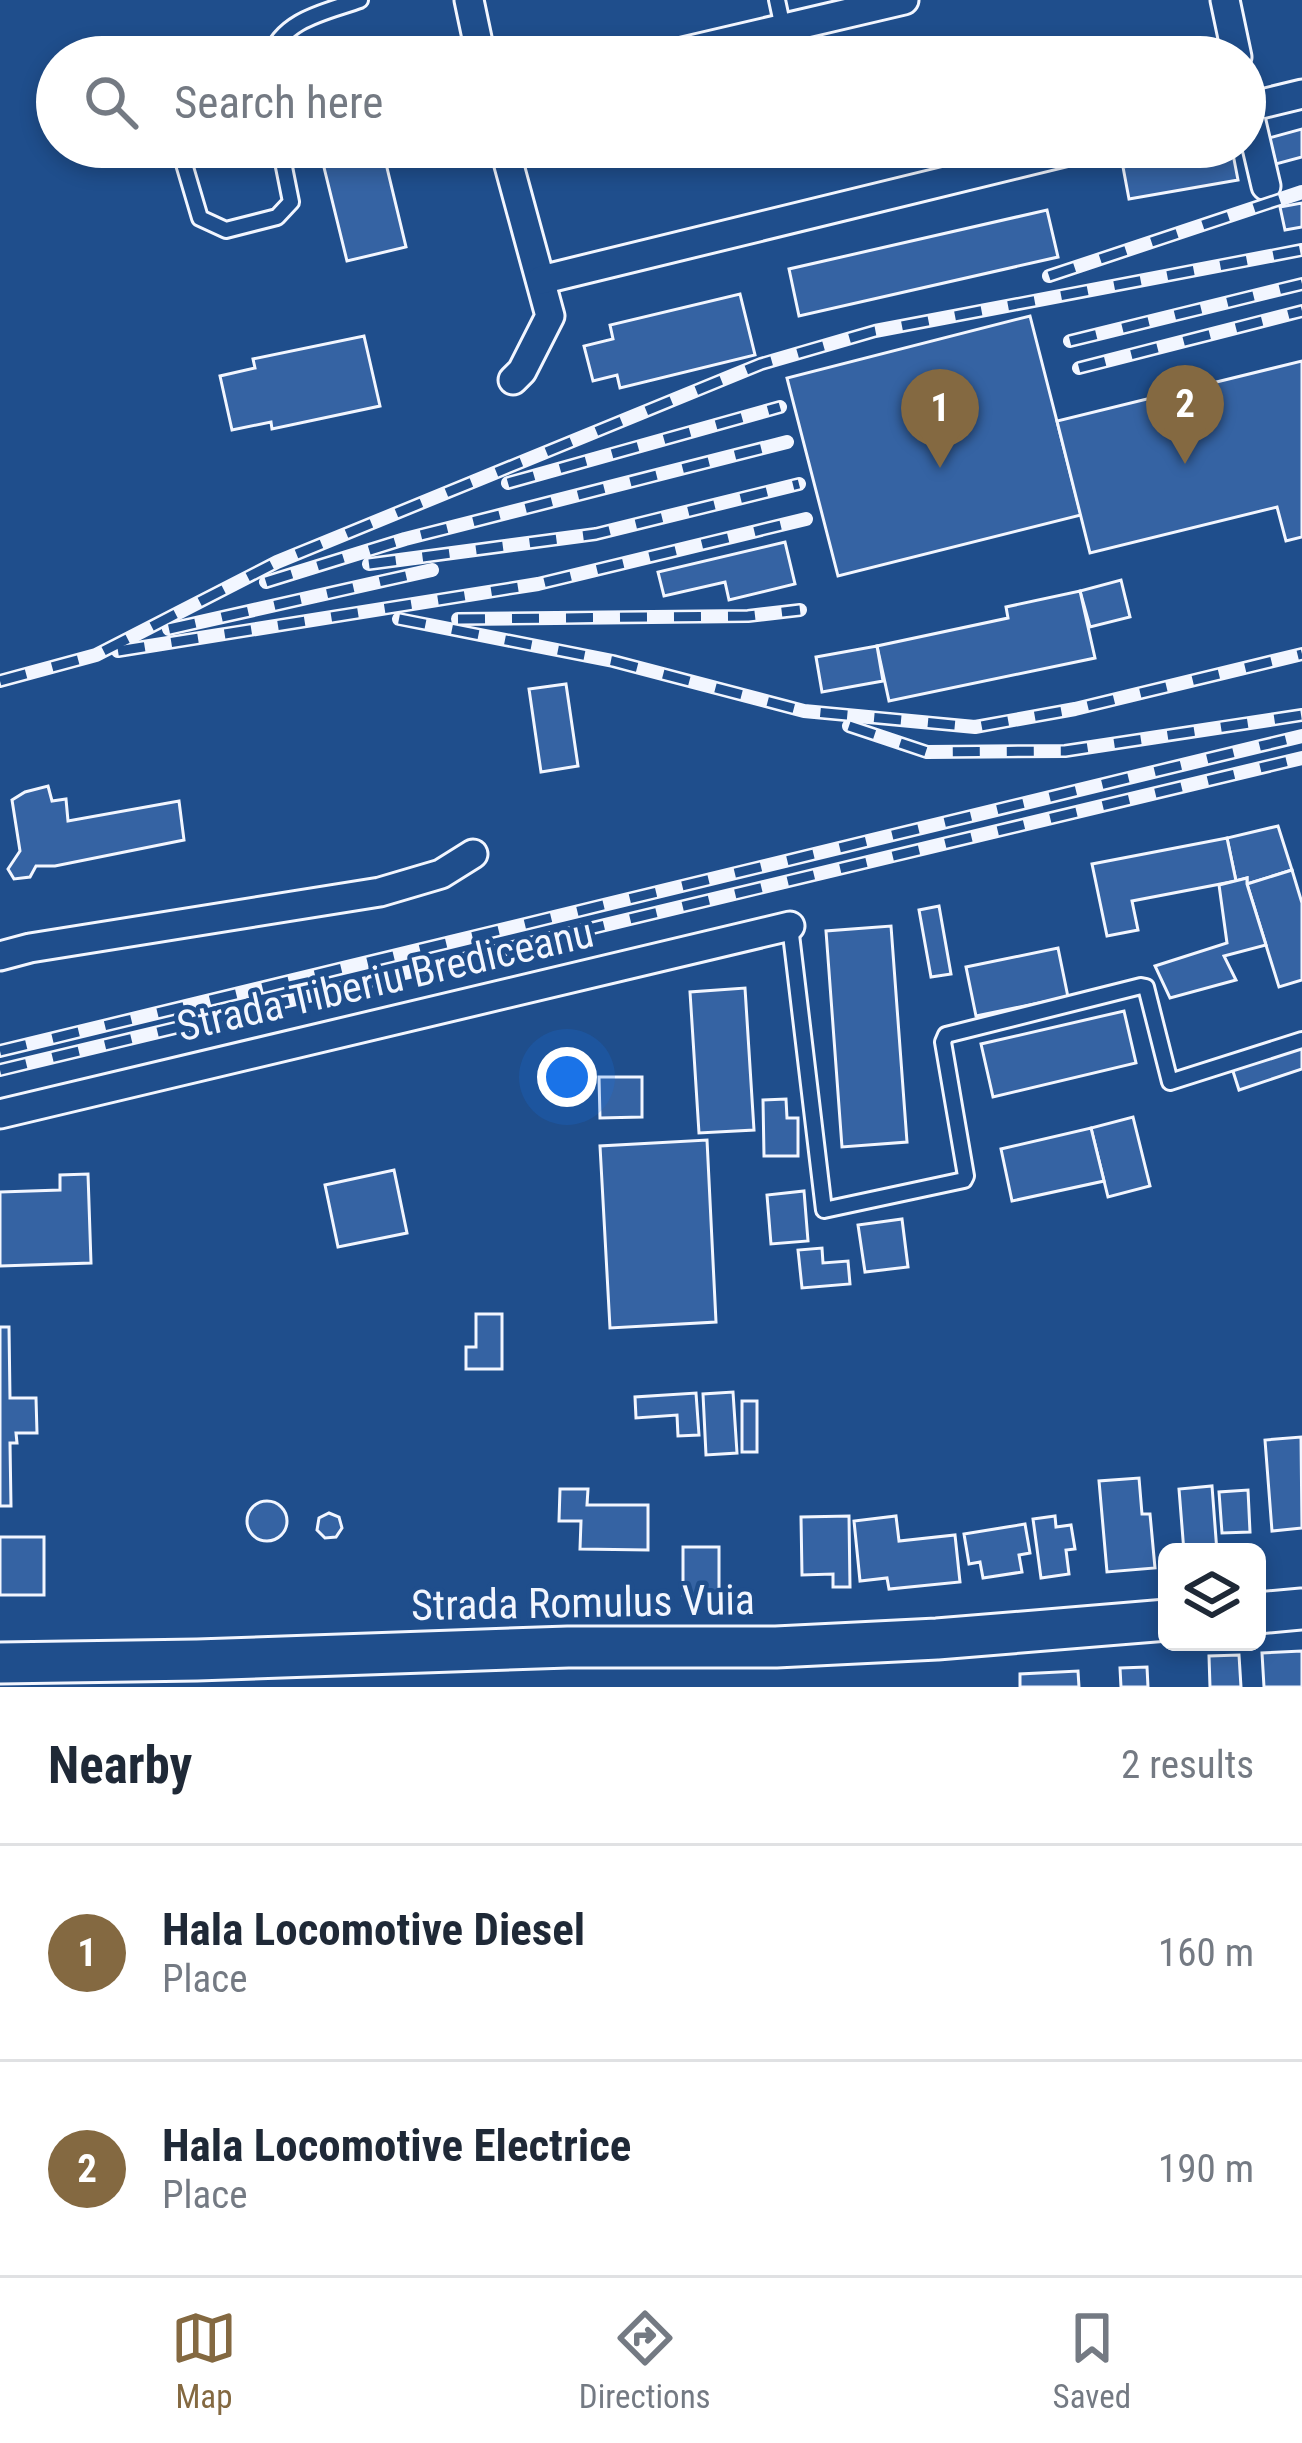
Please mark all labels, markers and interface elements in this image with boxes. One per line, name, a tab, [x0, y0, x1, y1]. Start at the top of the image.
search box	[36, 36, 1266, 168]
icon: search	[78, 69, 144, 135]
text: Search here	[174, 76, 383, 129]
pin: 2	[1146, 365, 1224, 464]
pin: 1	[901, 369, 979, 468]
street label: Strada Tiberiu Brediceanu	[172, 908, 598, 1051]
your location	[537, 1047, 597, 1107]
map controls	[1158, 1543, 1266, 1651]
button: layers	[1158, 1543, 1266, 1651]
street label: Strada Romulus Vuia	[411, 1575, 755, 1630]
text: Nearby	[48, 1736, 192, 1795]
text: 2 results	[1121, 1742, 1254, 1788]
text: Hala Locomotive Diesel	[162, 1903, 585, 1956]
text: 1	[77, 1930, 97, 1976]
text: 160 m	[1158, 1930, 1254, 1976]
text: Place	[162, 1956, 248, 2002]
text: Hala Locomotive Electrice	[162, 2119, 631, 2172]
text: 2	[77, 2146, 97, 2192]
text: 190 m	[1158, 2146, 1254, 2192]
text: Place	[162, 2172, 248, 2218]
tab: Map	[171, 2305, 237, 2416]
tab: Directions	[579, 2305, 711, 2416]
tab: Saved	[1053, 2305, 1131, 2416]

